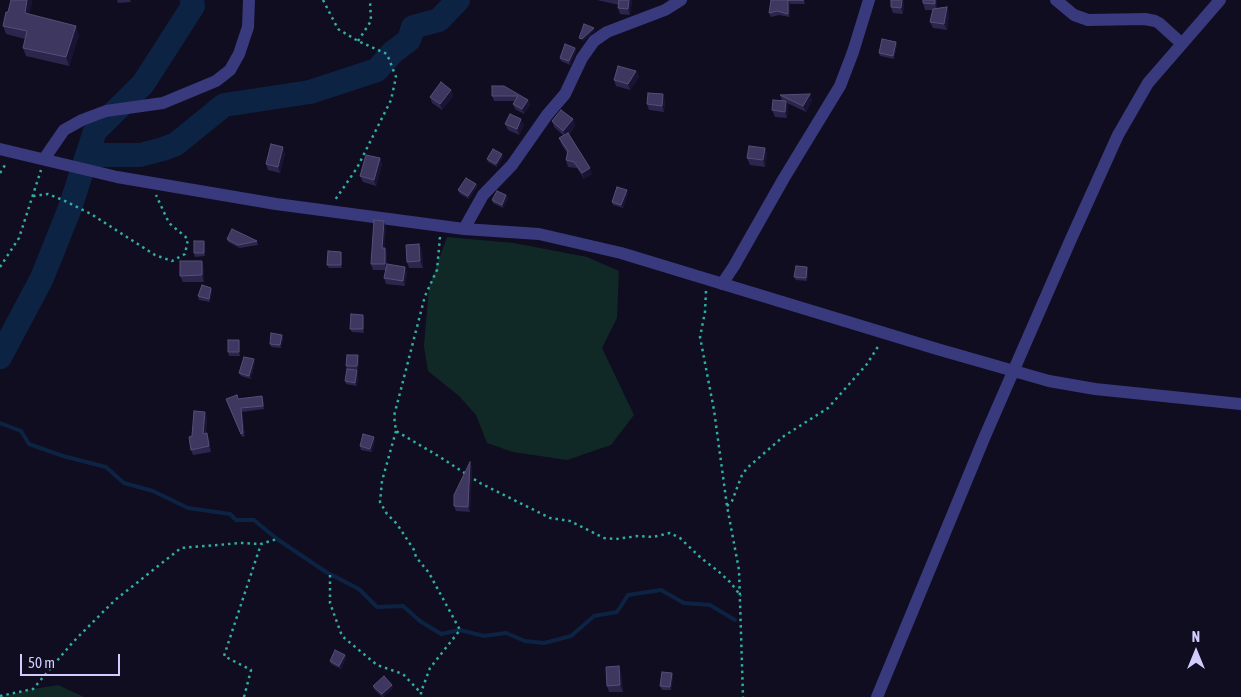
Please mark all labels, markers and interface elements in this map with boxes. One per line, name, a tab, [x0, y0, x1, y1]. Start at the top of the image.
north arrow	[1171, 627, 1221, 677]
text: N	[1192, 629, 1200, 645]
scale bar	[22, 644, 122, 676]
text: 50 m	[28, 654, 55, 671]

